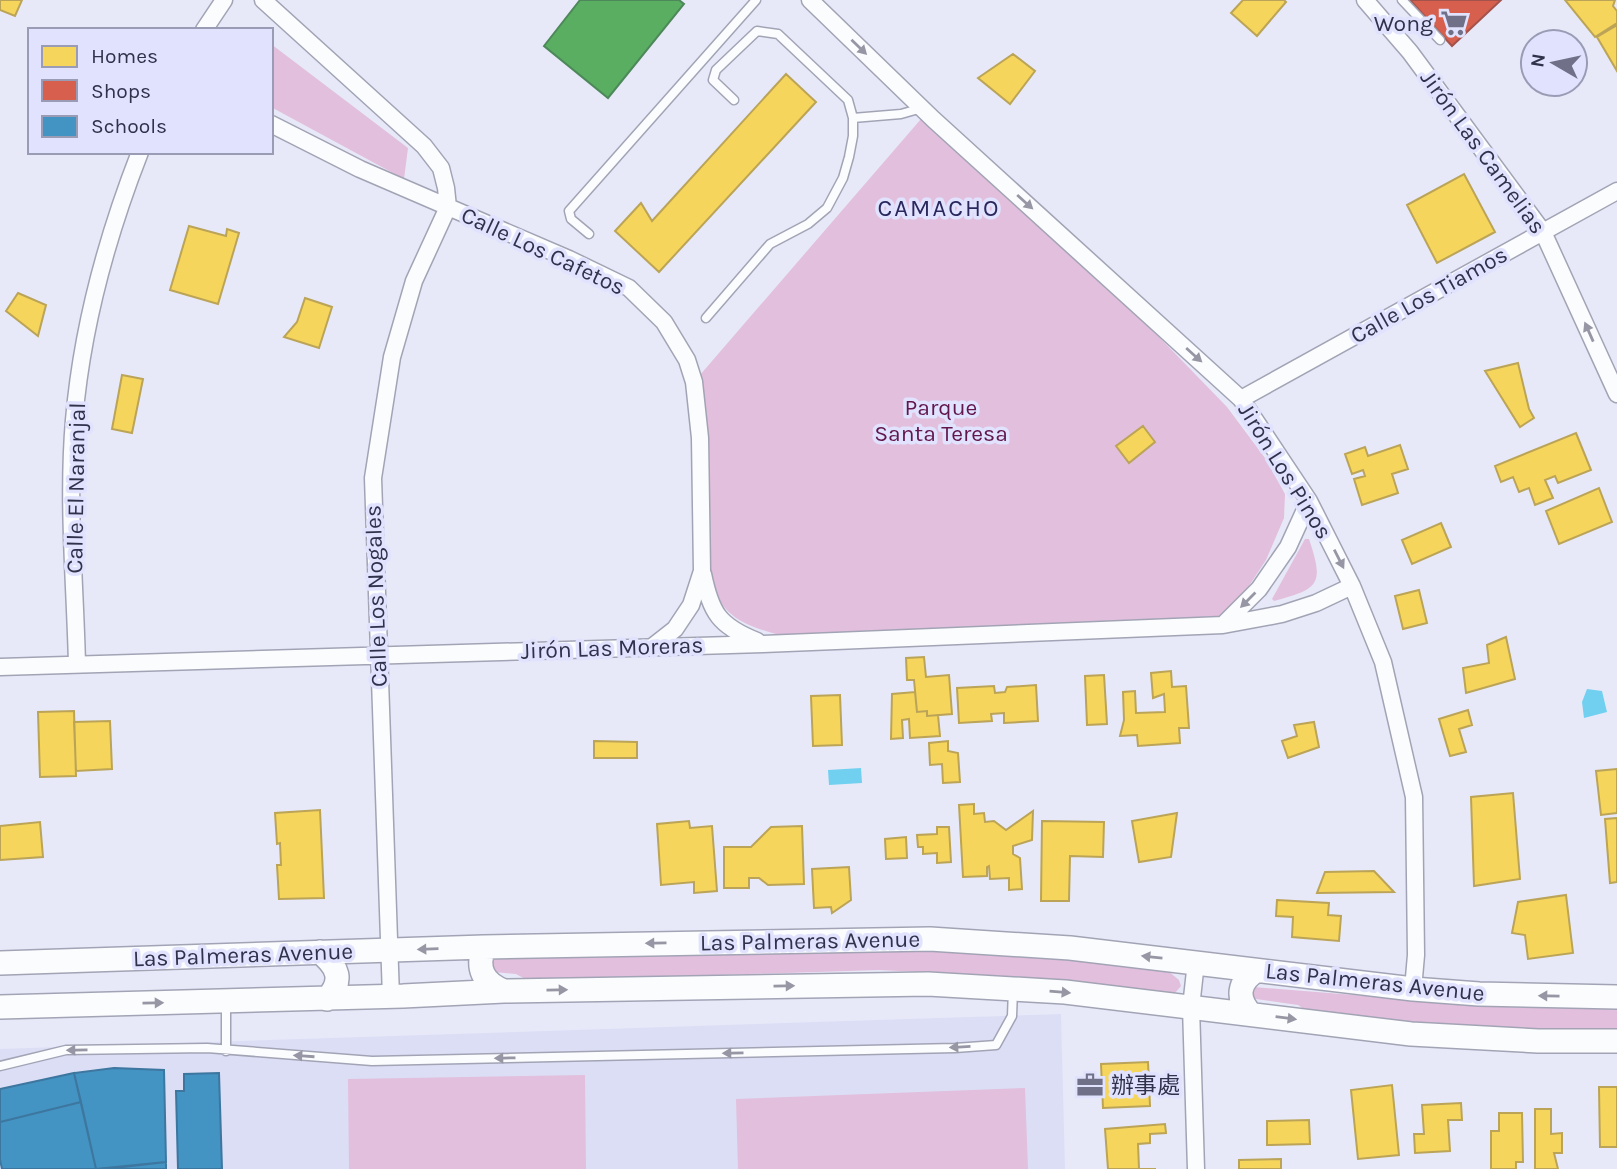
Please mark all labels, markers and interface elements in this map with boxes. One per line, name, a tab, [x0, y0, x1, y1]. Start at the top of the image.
supermarket icon: Wong	[1439, 8, 1469, 38]
place label: Wong	[1374, 10, 1433, 37]
legend	[28, 28, 273, 154]
north arrow	[1519, 28, 1589, 98]
one-way arrow	[850, 39, 867, 55]
text: Homes	[91, 44, 158, 68]
text: N	[1526, 52, 1550, 69]
street label: Jirón Las Camelias	[1415, 65, 1551, 239]
text: Shops	[91, 79, 151, 103]
text: Schools	[91, 114, 167, 138]
district label: CAMACHO	[878, 194, 1000, 222]
one-way arrow	[1016, 194, 1033, 210]
street label: Calle Los Cafetos	[457, 201, 629, 301]
street label: Calle Los Tiamos	[1346, 241, 1512, 349]
one-way arrow	[1583, 322, 1595, 342]
one-way arrow	[1185, 347, 1202, 363]
park label: Parque Santa Teresa	[874, 394, 1008, 447]
street label: Jirón Los Pinos	[1232, 398, 1338, 544]
street label: Calle El Naranjal	[61, 402, 91, 574]
street label: Calle Los Nogales	[359, 505, 393, 687]
one-way arrow	[1333, 549, 1344, 569]
one-way arrow	[1240, 591, 1257, 607]
street label: Jirón Las Moreras	[520, 631, 704, 665]
street label: Las Palmeras Avenue	[700, 926, 920, 956]
street label: Las Palmeras Avenue	[132, 938, 354, 972]
one-way arrow	[645, 938, 667, 949]
one-way arrow	[417, 943, 439, 955]
one-way arrow	[1141, 952, 1163, 963]
street label: Las Palmeras Avenue	[1264, 957, 1486, 1007]
one-way arrow	[773, 980, 795, 992]
one-way arrow	[546, 985, 568, 996]
one-way arrow	[1049, 987, 1071, 998]
one-way arrow	[1538, 990, 1560, 1002]
one-way arrow	[142, 997, 164, 1009]
one-way arrow	[1275, 1013, 1297, 1024]
one-way arrow	[949, 1042, 971, 1053]
one-way arrow	[66, 1044, 88, 1056]
one-way arrow	[722, 1047, 744, 1058]
one-way arrow	[293, 1050, 315, 1061]
one-way arrow	[494, 1052, 516, 1064]
office icon: 辦事處	[1075, 1070, 1105, 1100]
place label: 辦事處	[1111, 1072, 1180, 1099]

